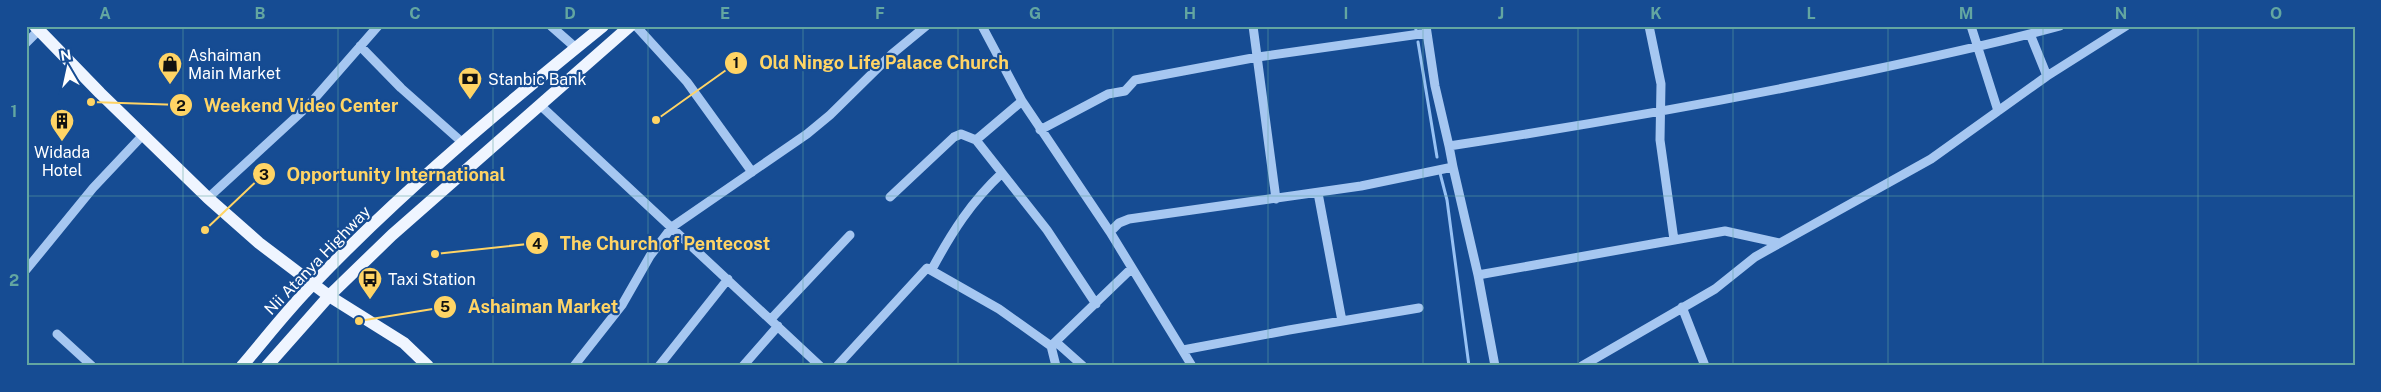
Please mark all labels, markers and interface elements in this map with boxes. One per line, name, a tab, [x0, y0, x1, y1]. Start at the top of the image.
text: A	[99, 4, 111, 23]
text: B	[255, 4, 266, 23]
text: C	[409, 4, 421, 23]
text: D	[564, 4, 576, 23]
text: E	[720, 4, 730, 23]
text: F	[875, 4, 885, 23]
text: G	[1029, 4, 1041, 23]
text: H	[1184, 4, 1196, 23]
text: I	[1344, 4, 1348, 23]
text: J	[1498, 4, 1504, 23]
text: K	[1650, 4, 1662, 23]
text: L	[1806, 4, 1816, 23]
text: M	[1959, 4, 1973, 23]
text: N	[2115, 4, 2127, 23]
text: O	[2270, 4, 2282, 23]
north arrow	[42, 42, 92, 92]
text: N	[59, 46, 73, 64]
place label: Ashaiman Main Market	[188, 46, 281, 83]
callout: Old Ningo Life Palace Church	[724, 46, 1019, 79]
shop icon: Ashaiman Main Market	[157, 51, 183, 85]
text: Old Ningo Life Palace Church	[759, 52, 1009, 73]
text: 1	[733, 54, 739, 71]
bank icon: Stanbic Bank	[457, 66, 483, 100]
place label: Stanbic Bank	[488, 70, 586, 89]
callout: Weekend Video Center	[169, 89, 409, 122]
text: Weekend Video Center	[204, 95, 399, 116]
text: 2	[176, 97, 186, 114]
text: 1	[11, 102, 17, 121]
building icon: Widada Hotel	[49, 108, 75, 142]
place label: Widada Hotel	[34, 143, 90, 180]
callout: Opportunity International	[251, 158, 515, 191]
text: Opportunity International	[287, 164, 506, 185]
text: 3	[259, 166, 269, 183]
street label: Nii Atanya Highway	[260, 202, 375, 319]
callout: The Church of Pentecost	[524, 227, 780, 260]
text: The Church of Pentecost	[560, 233, 770, 254]
text: 4	[532, 235, 542, 252]
bus stop icon: Taxi Station	[357, 266, 383, 300]
place label: Taxi Station	[388, 270, 476, 289]
text: 2	[9, 271, 19, 290]
callout: Ashaiman Market	[433, 290, 628, 323]
text: Ashaiman Market	[468, 296, 618, 317]
text: 5	[440, 298, 450, 315]

